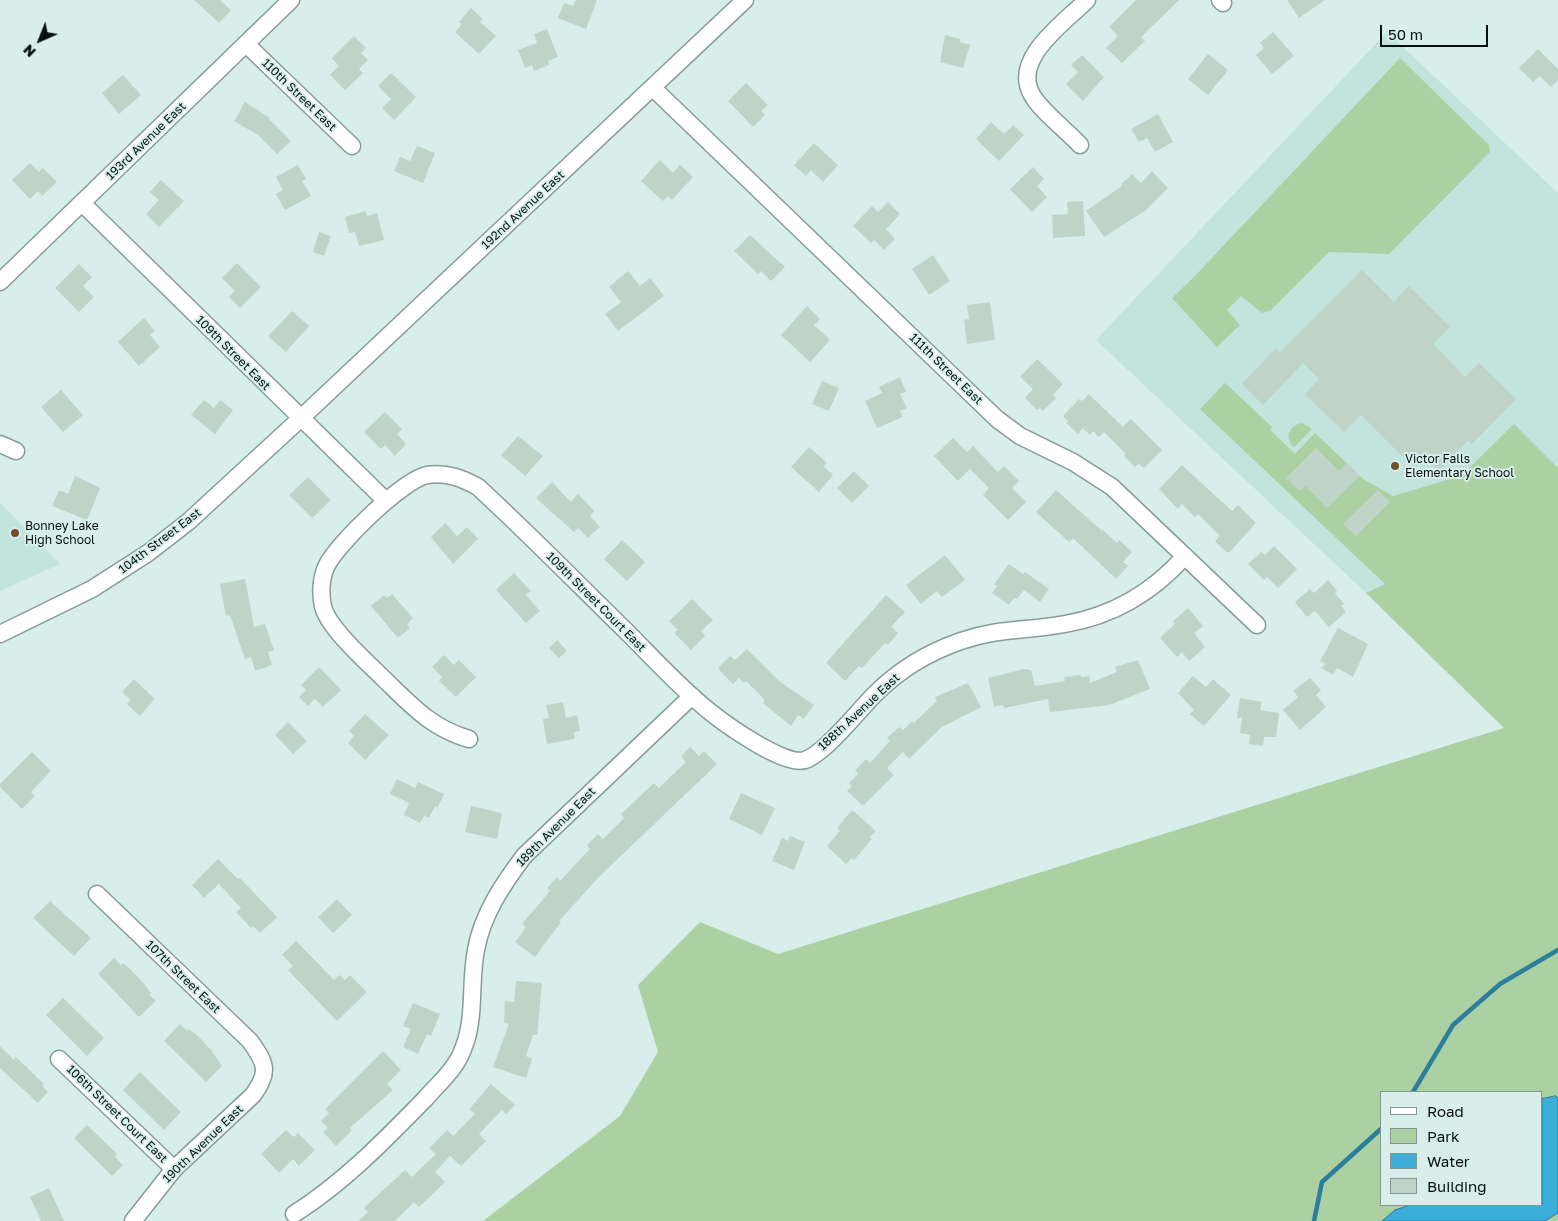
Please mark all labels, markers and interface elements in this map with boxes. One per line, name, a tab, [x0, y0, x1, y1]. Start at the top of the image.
north arrow	[15, 15, 65, 65]
scale bar	[1383, 15, 1490, 47]
text: 50 m	[1388, 25, 1423, 43]
text: N	[20, 41, 39, 61]
street label: 110th Street East	[259, 56, 339, 134]
street label: 193rd Avenue East	[103, 99, 189, 183]
street label: 192nd Avenue East	[478, 168, 568, 252]
street label: 109th Street East	[193, 313, 273, 393]
street label: 111th Street East	[906, 330, 986, 408]
place label: Victor Falls Elementary School	[1405, 452, 1514, 480]
marker: Victor Falls Elementary School	[1389, 460, 1401, 472]
street label: 104th Street East	[116, 505, 204, 577]
place label: Bonney Lake High School	[25, 519, 99, 547]
marker: Bonney Lake High School	[9, 527, 21, 539]
street label: 109th Street Court East	[543, 549, 649, 655]
street label: 188th Avenue East	[815, 671, 903, 753]
street label: 189th Avenue East	[513, 784, 599, 870]
street label: 107th Street East	[143, 938, 223, 1016]
street label: 106th Street Court East	[64, 1062, 170, 1166]
legend	[1380, 1091, 1543, 1206]
street label: 190th Avenue East	[160, 1102, 246, 1186]
text: Road	[1427, 1102, 1464, 1120]
text: Park	[1427, 1127, 1459, 1145]
text: Water	[1427, 1152, 1470, 1170]
text: Building	[1427, 1177, 1487, 1195]

